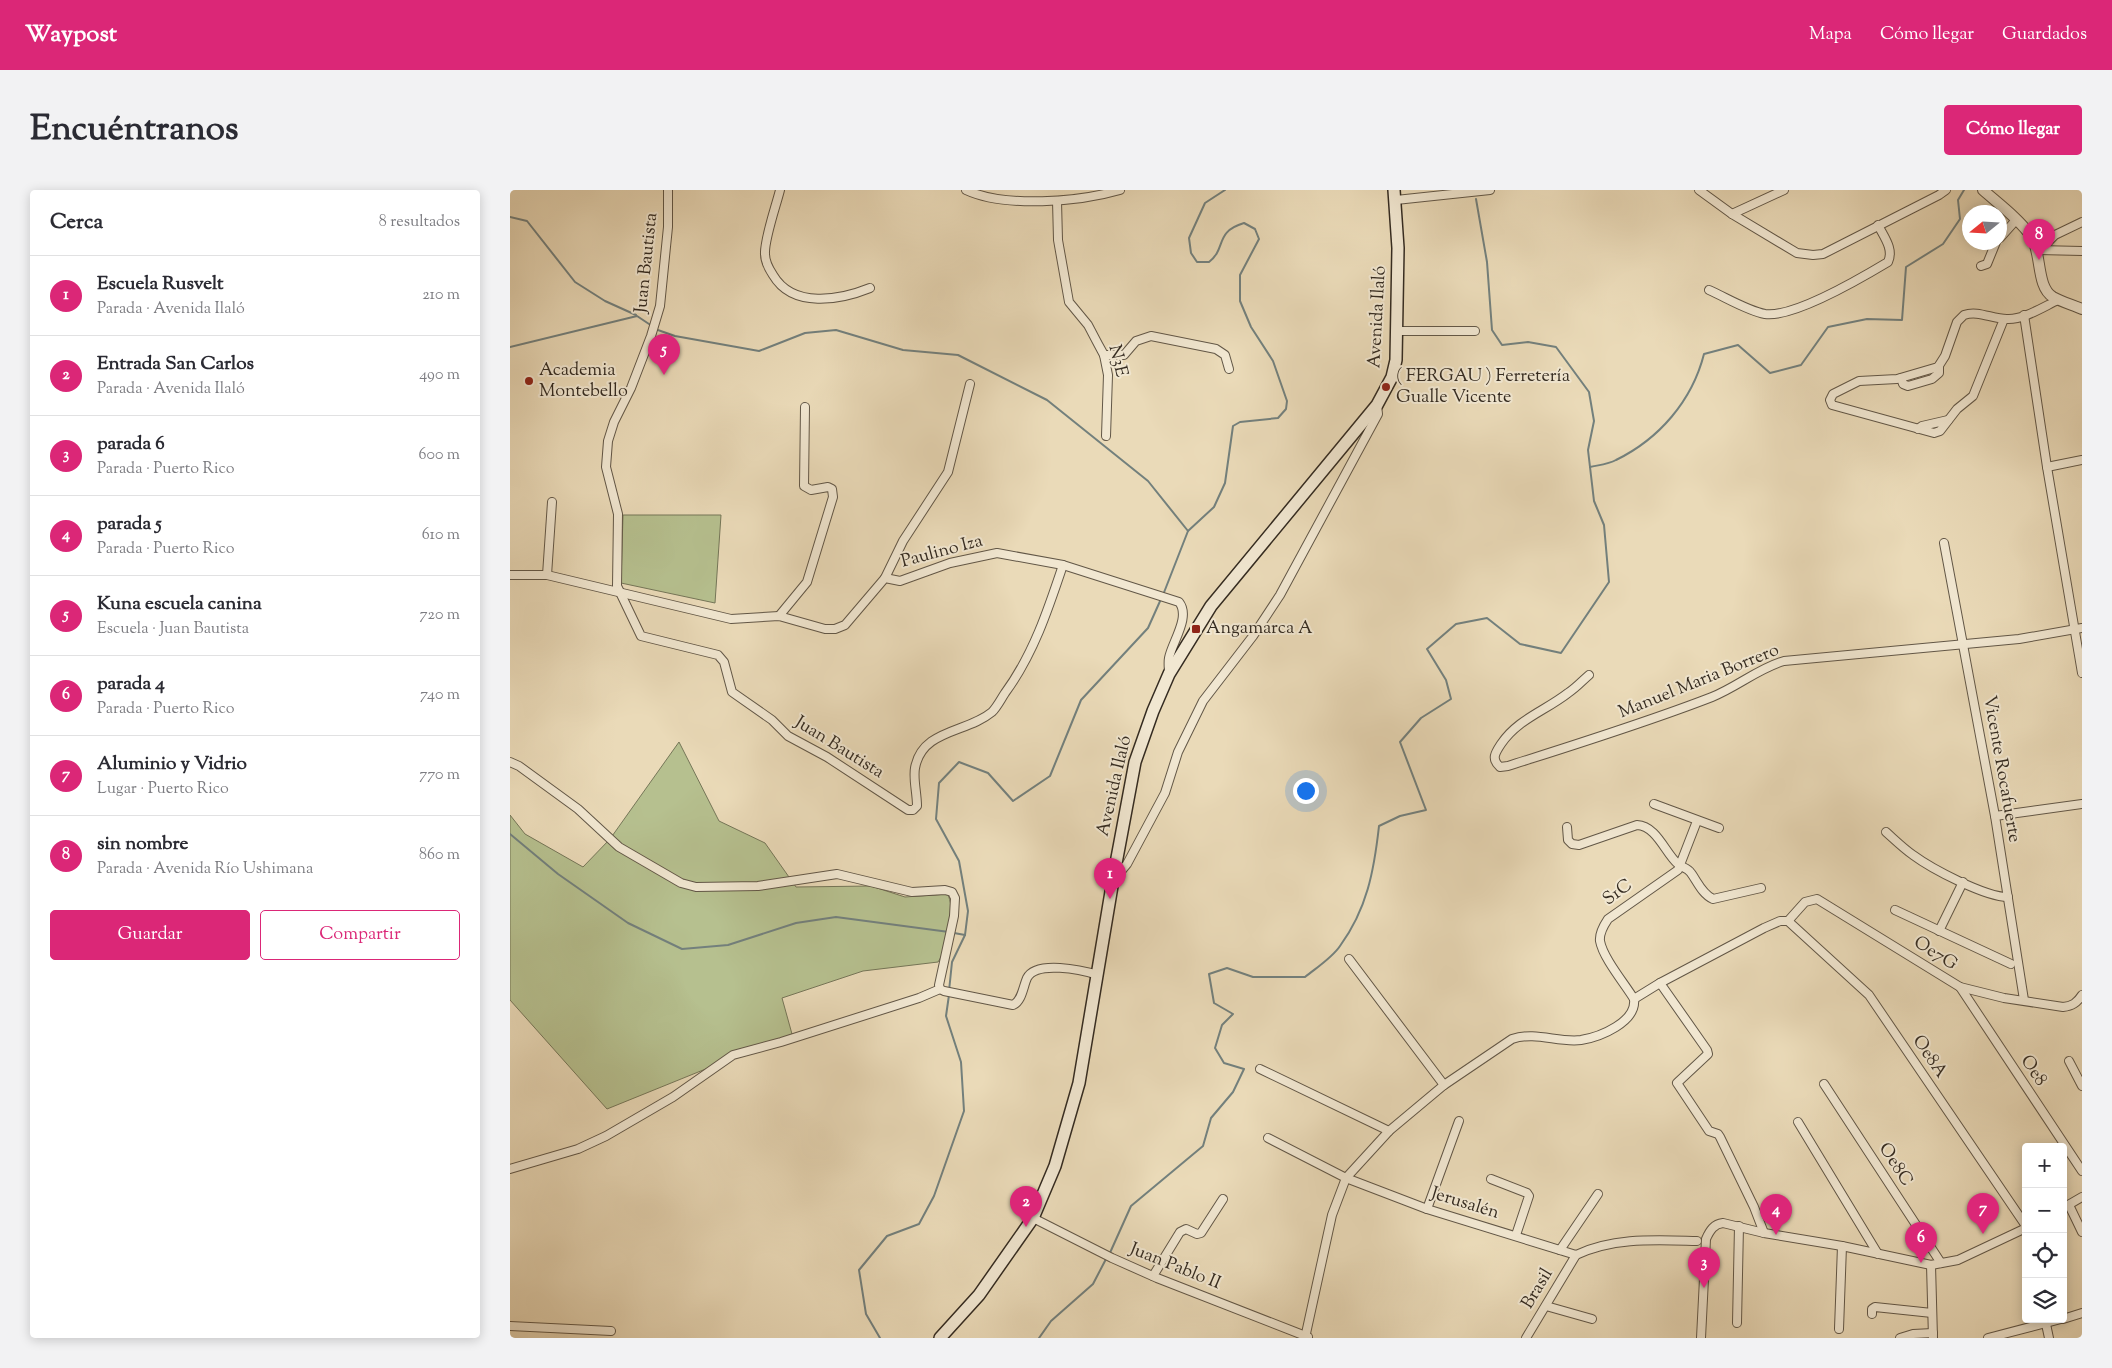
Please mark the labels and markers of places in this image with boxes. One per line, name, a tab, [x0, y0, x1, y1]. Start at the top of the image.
pin: 8	[2023, 219, 2055, 260]
pin: 5	[648, 334, 680, 375]
place label: Academia Montebello	[539, 358, 628, 405]
place label: ( FERGAU ) Ferretería Gualle Vicente	[1396, 364, 1570, 411]
marker: Academia Montebello	[523, 375, 535, 387]
marker: ( FERGAU ) Ferretería Gualle Vicente	[1380, 381, 1392, 393]
place label: Angamarca A	[1206, 616, 1313, 642]
marker: Angamarca A	[1190, 623, 1202, 635]
pin: 1	[1094, 858, 1126, 899]
pin: 2	[1010, 1186, 1042, 1227]
pin: 7	[1967, 1193, 1999, 1234]
pin: 4	[1760, 1194, 1792, 1235]
pin: 6	[1905, 1222, 1937, 1263]
pin: 3	[1688, 1247, 1720, 1288]

